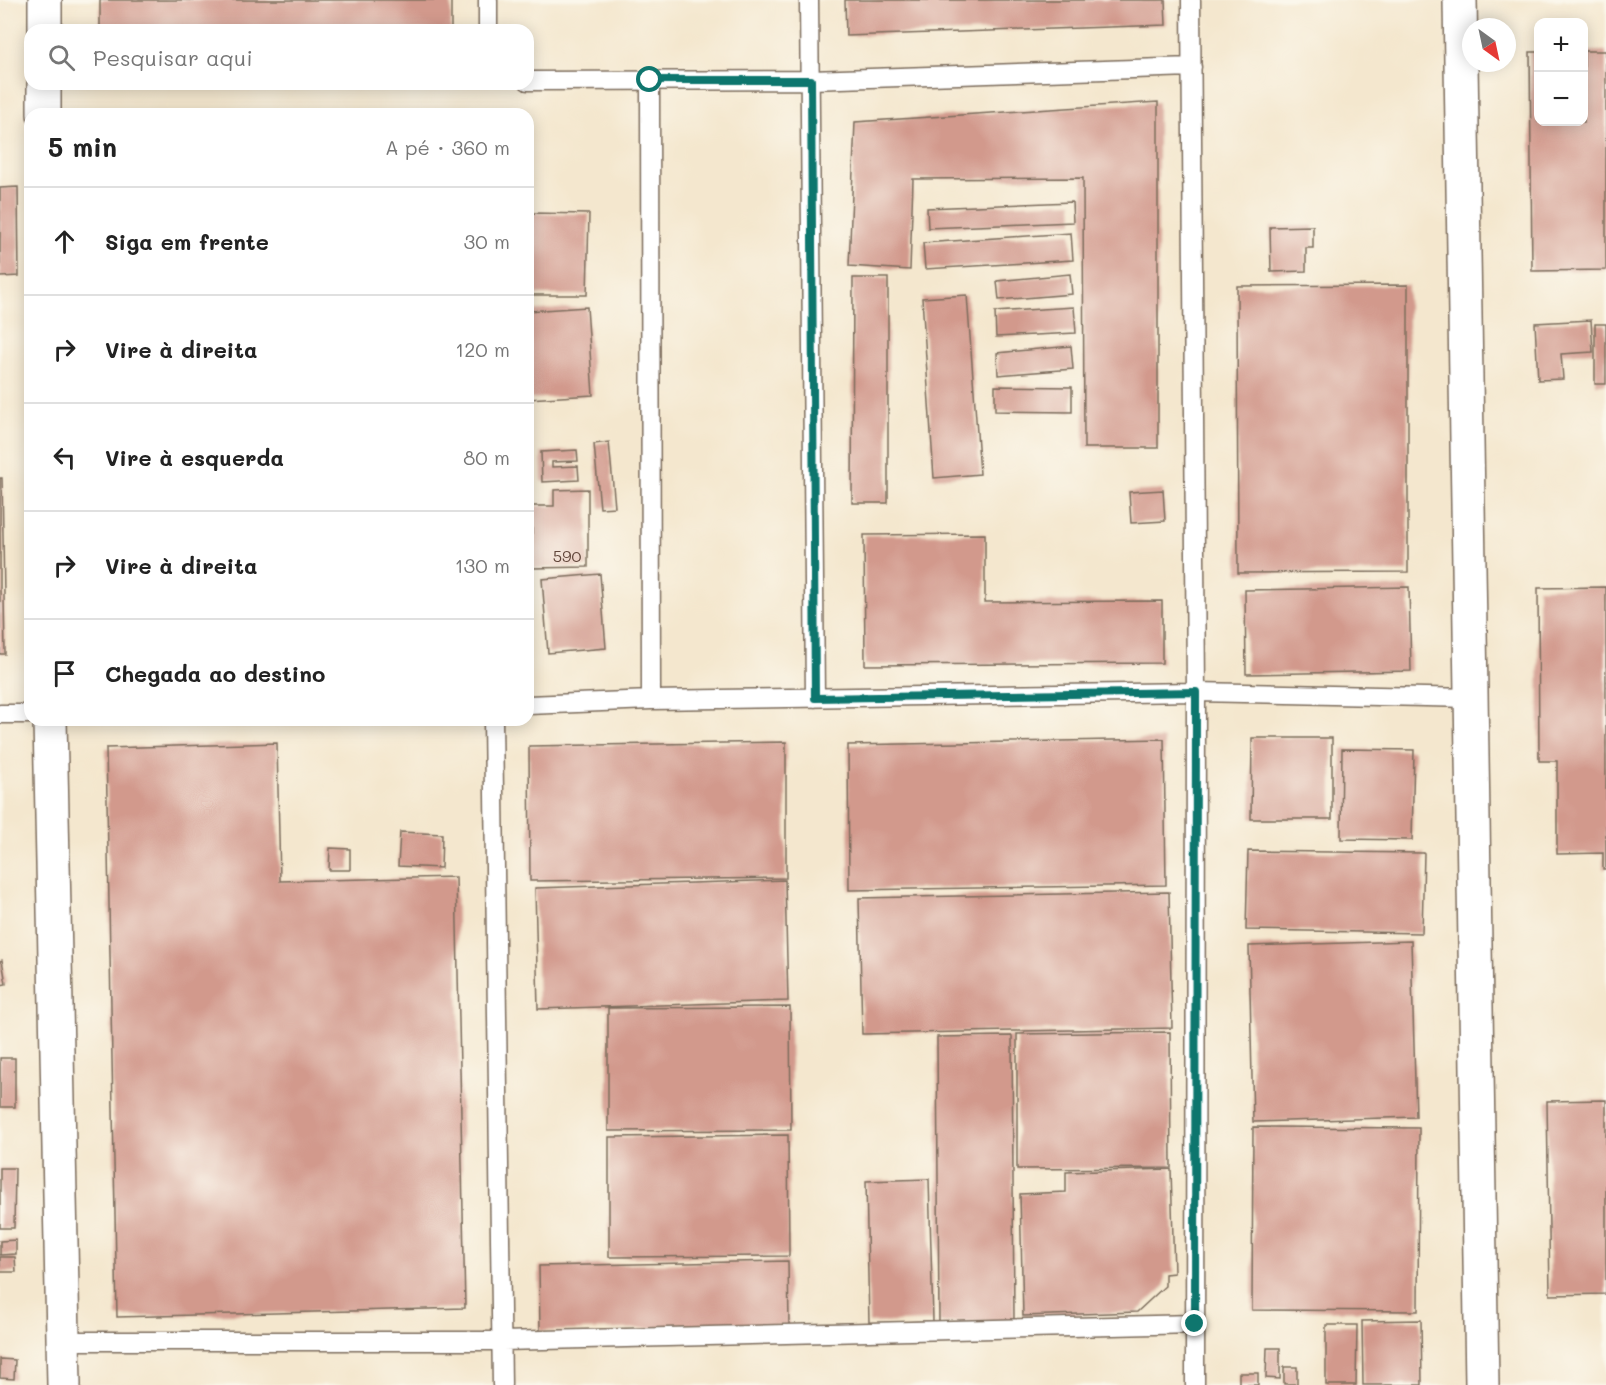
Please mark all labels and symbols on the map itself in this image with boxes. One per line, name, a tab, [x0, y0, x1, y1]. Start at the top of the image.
north arrow	[1462, 18, 1516, 72]
route start	[636, 66, 662, 92]
house number: 590	[553, 545, 581, 566]
route end	[1181, 1310, 1207, 1336]

